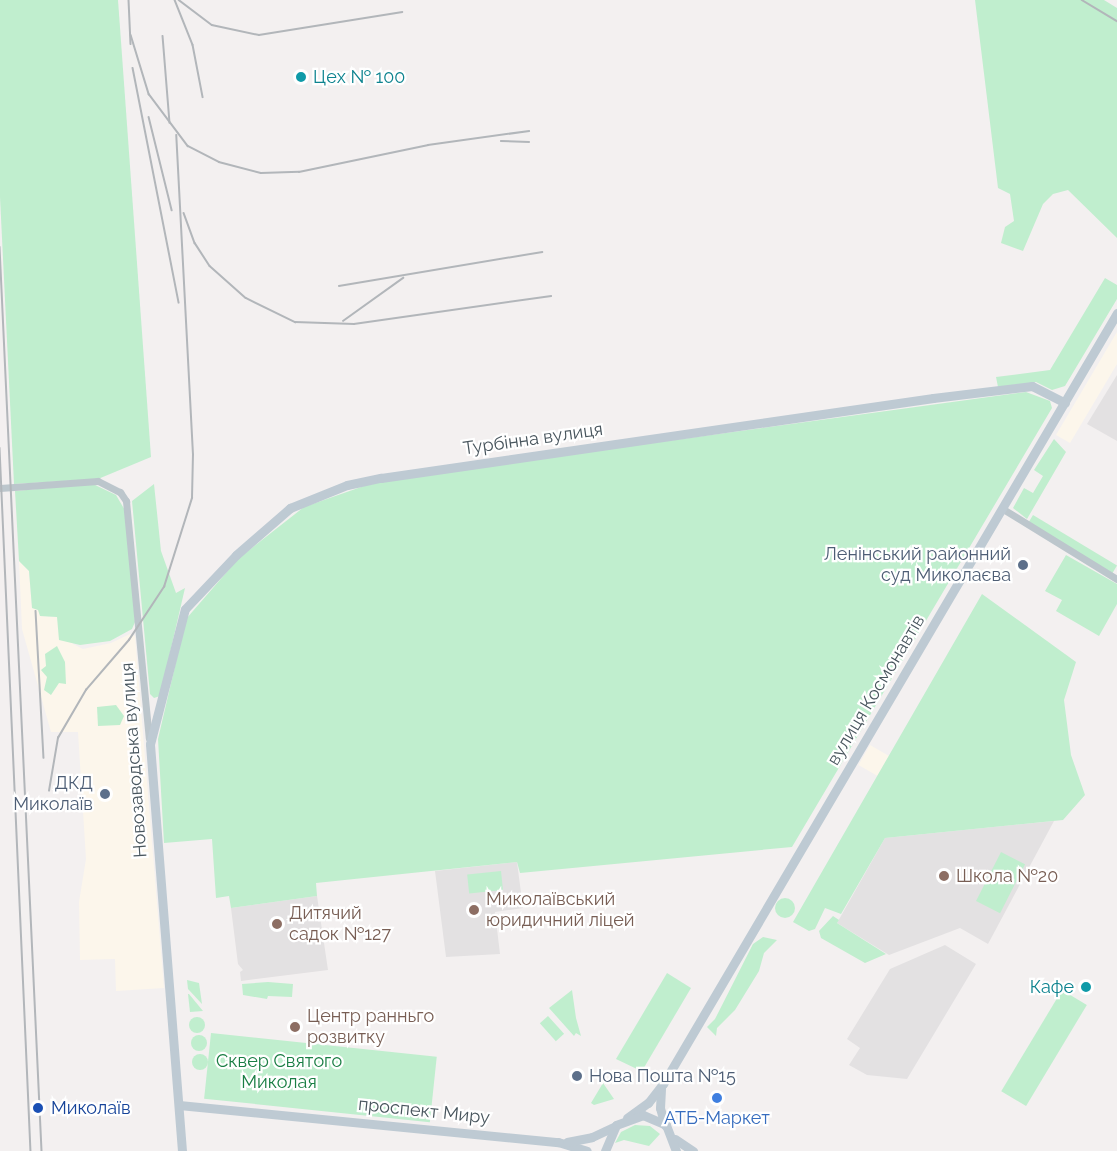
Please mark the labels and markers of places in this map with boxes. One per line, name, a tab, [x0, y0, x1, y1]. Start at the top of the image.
place label: Цех № 100	[313, 66, 405, 88]
marker: Цех № 100	[294, 70, 308, 84]
place label: Ленінський районний суд Миколаєва	[824, 544, 1011, 586]
marker: Ленінський районний суд Миколаєва	[1016, 558, 1030, 572]
place label: ДКД Миколаїв	[13, 773, 93, 816]
marker: ДКД Миколаїв	[98, 787, 112, 801]
place label: Школа №20	[956, 865, 1058, 887]
marker: Школа №20	[937, 869, 951, 883]
place label: Миколаївський юридичний ліцей	[486, 889, 635, 932]
place label: Дитячий садок №127	[289, 903, 391, 946]
marker: Миколаївський юридичний ліцей	[467, 903, 481, 917]
marker: Дитячий садок №127	[270, 917, 284, 931]
place label: Кафе	[1030, 976, 1074, 998]
marker: Кафе	[1079, 980, 1093, 994]
place label: Центр ранньго розвитку	[307, 1006, 434, 1048]
marker: Центр ранньго розвитку	[288, 1020, 302, 1034]
place label: Нова Пошта №15	[589, 1065, 736, 1087]
marker: Нова Пошта №15	[570, 1069, 584, 1083]
marker: АТБ-Маркет	[710, 1091, 724, 1105]
place label: Миколаїв	[51, 1097, 131, 1119]
marker: Миколаїв	[29, 1099, 47, 1117]
place label: АТБ-Маркет	[664, 1107, 770, 1129]

